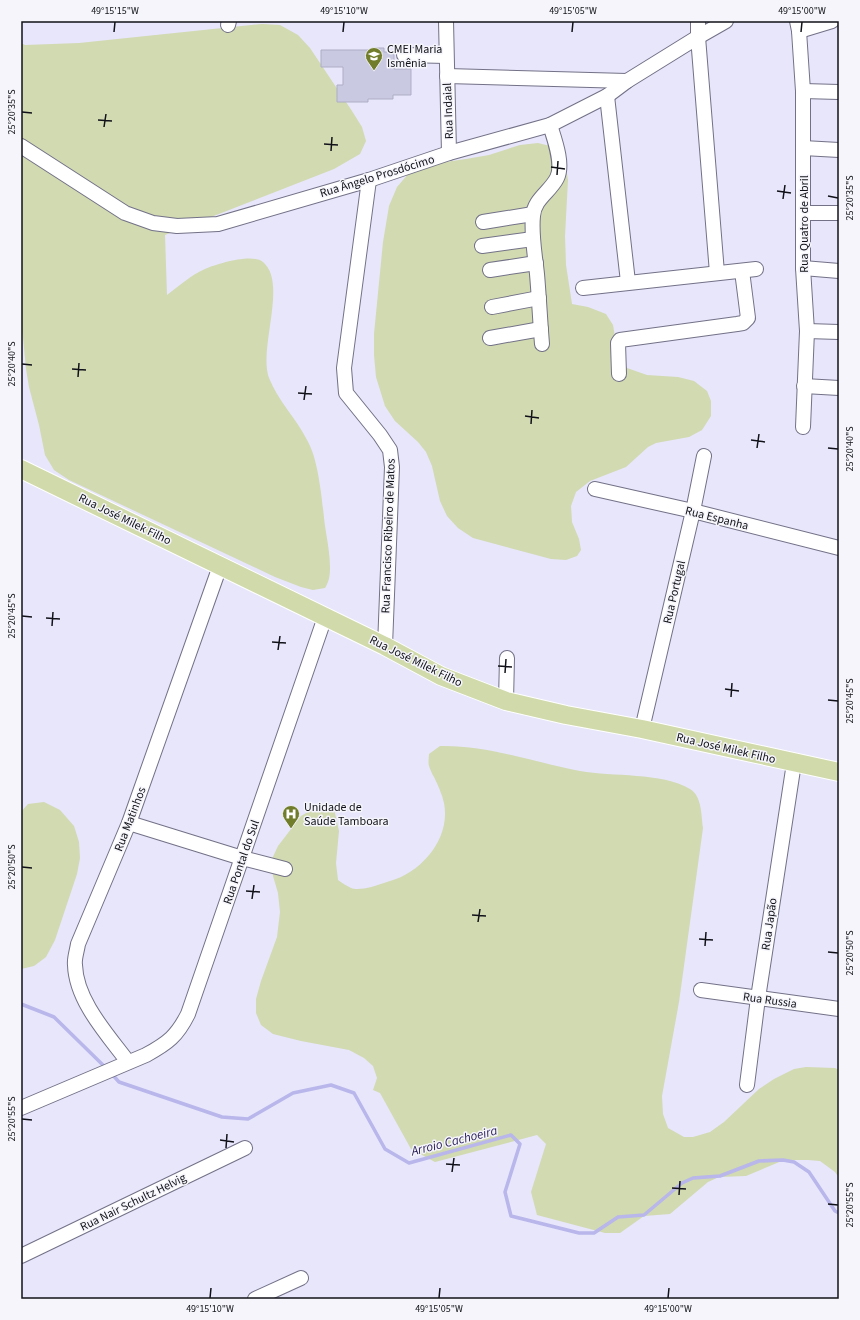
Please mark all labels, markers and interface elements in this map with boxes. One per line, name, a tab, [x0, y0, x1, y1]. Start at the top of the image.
text: 49°15'15"W	[91, 4, 139, 18]
text: 49°15'10"W	[320, 4, 368, 18]
text: 49°15'05"W	[549, 4, 597, 18]
text: 49°15'00"W	[778, 4, 826, 18]
place label: CMEI Maria Ismênia	[387, 41, 442, 72]
school or university icon: CMEI Maria Ismênia	[364, 46, 384, 71]
street label: Rua Indaial	[439, 83, 458, 139]
text: 25°20'35"S	[5, 89, 19, 135]
street label: Rua Ângelo Prosdócimo	[318, 151, 437, 202]
street label: Rua Quatro de Abril	[796, 175, 813, 273]
text: 25°20'35"S	[843, 175, 857, 221]
text: 25°20'40"S	[5, 341, 19, 387]
text: 25°20'40"S	[843, 426, 857, 472]
street label: Rua Francisco Ribeiro de Matos	[377, 458, 400, 614]
street label: Rua José Milek Filho	[75, 490, 174, 549]
street label: Rua Espanha	[683, 502, 750, 535]
street label: Rua Portugal	[659, 559, 690, 625]
text: 25°20'45"S	[5, 593, 19, 639]
street label: Rua José Milek Filho	[366, 632, 465, 691]
text: 25°20'45"S	[843, 678, 857, 724]
street label: Rua José Milek Filho	[675, 729, 777, 768]
street label: Rua Matinhos	[110, 784, 151, 854]
place label: Unidade de Saúde Tamboara	[304, 799, 389, 830]
hospital icon: Unidade de Saúde Tamboara	[281, 804, 301, 829]
street label: Rua Pontal do Sul	[219, 818, 264, 907]
text: 25°20'50"S	[5, 844, 19, 890]
street label: Rua Japão	[757, 897, 782, 951]
text: 25°20'50"S	[843, 930, 857, 976]
street label: Rua Russia	[742, 988, 798, 1013]
text: 25°20'55"S	[5, 1096, 19, 1142]
water label: Arroio Cachoeira	[408, 1122, 499, 1161]
street label: Rua Nair Schultz Helvig	[77, 1169, 189, 1236]
text: 25°20'55"S	[843, 1182, 857, 1228]
text: 49°15'10"W	[186, 1302, 234, 1316]
text: 49°15'05"W	[415, 1302, 463, 1316]
text: 49°15'00"W	[644, 1302, 692, 1316]

